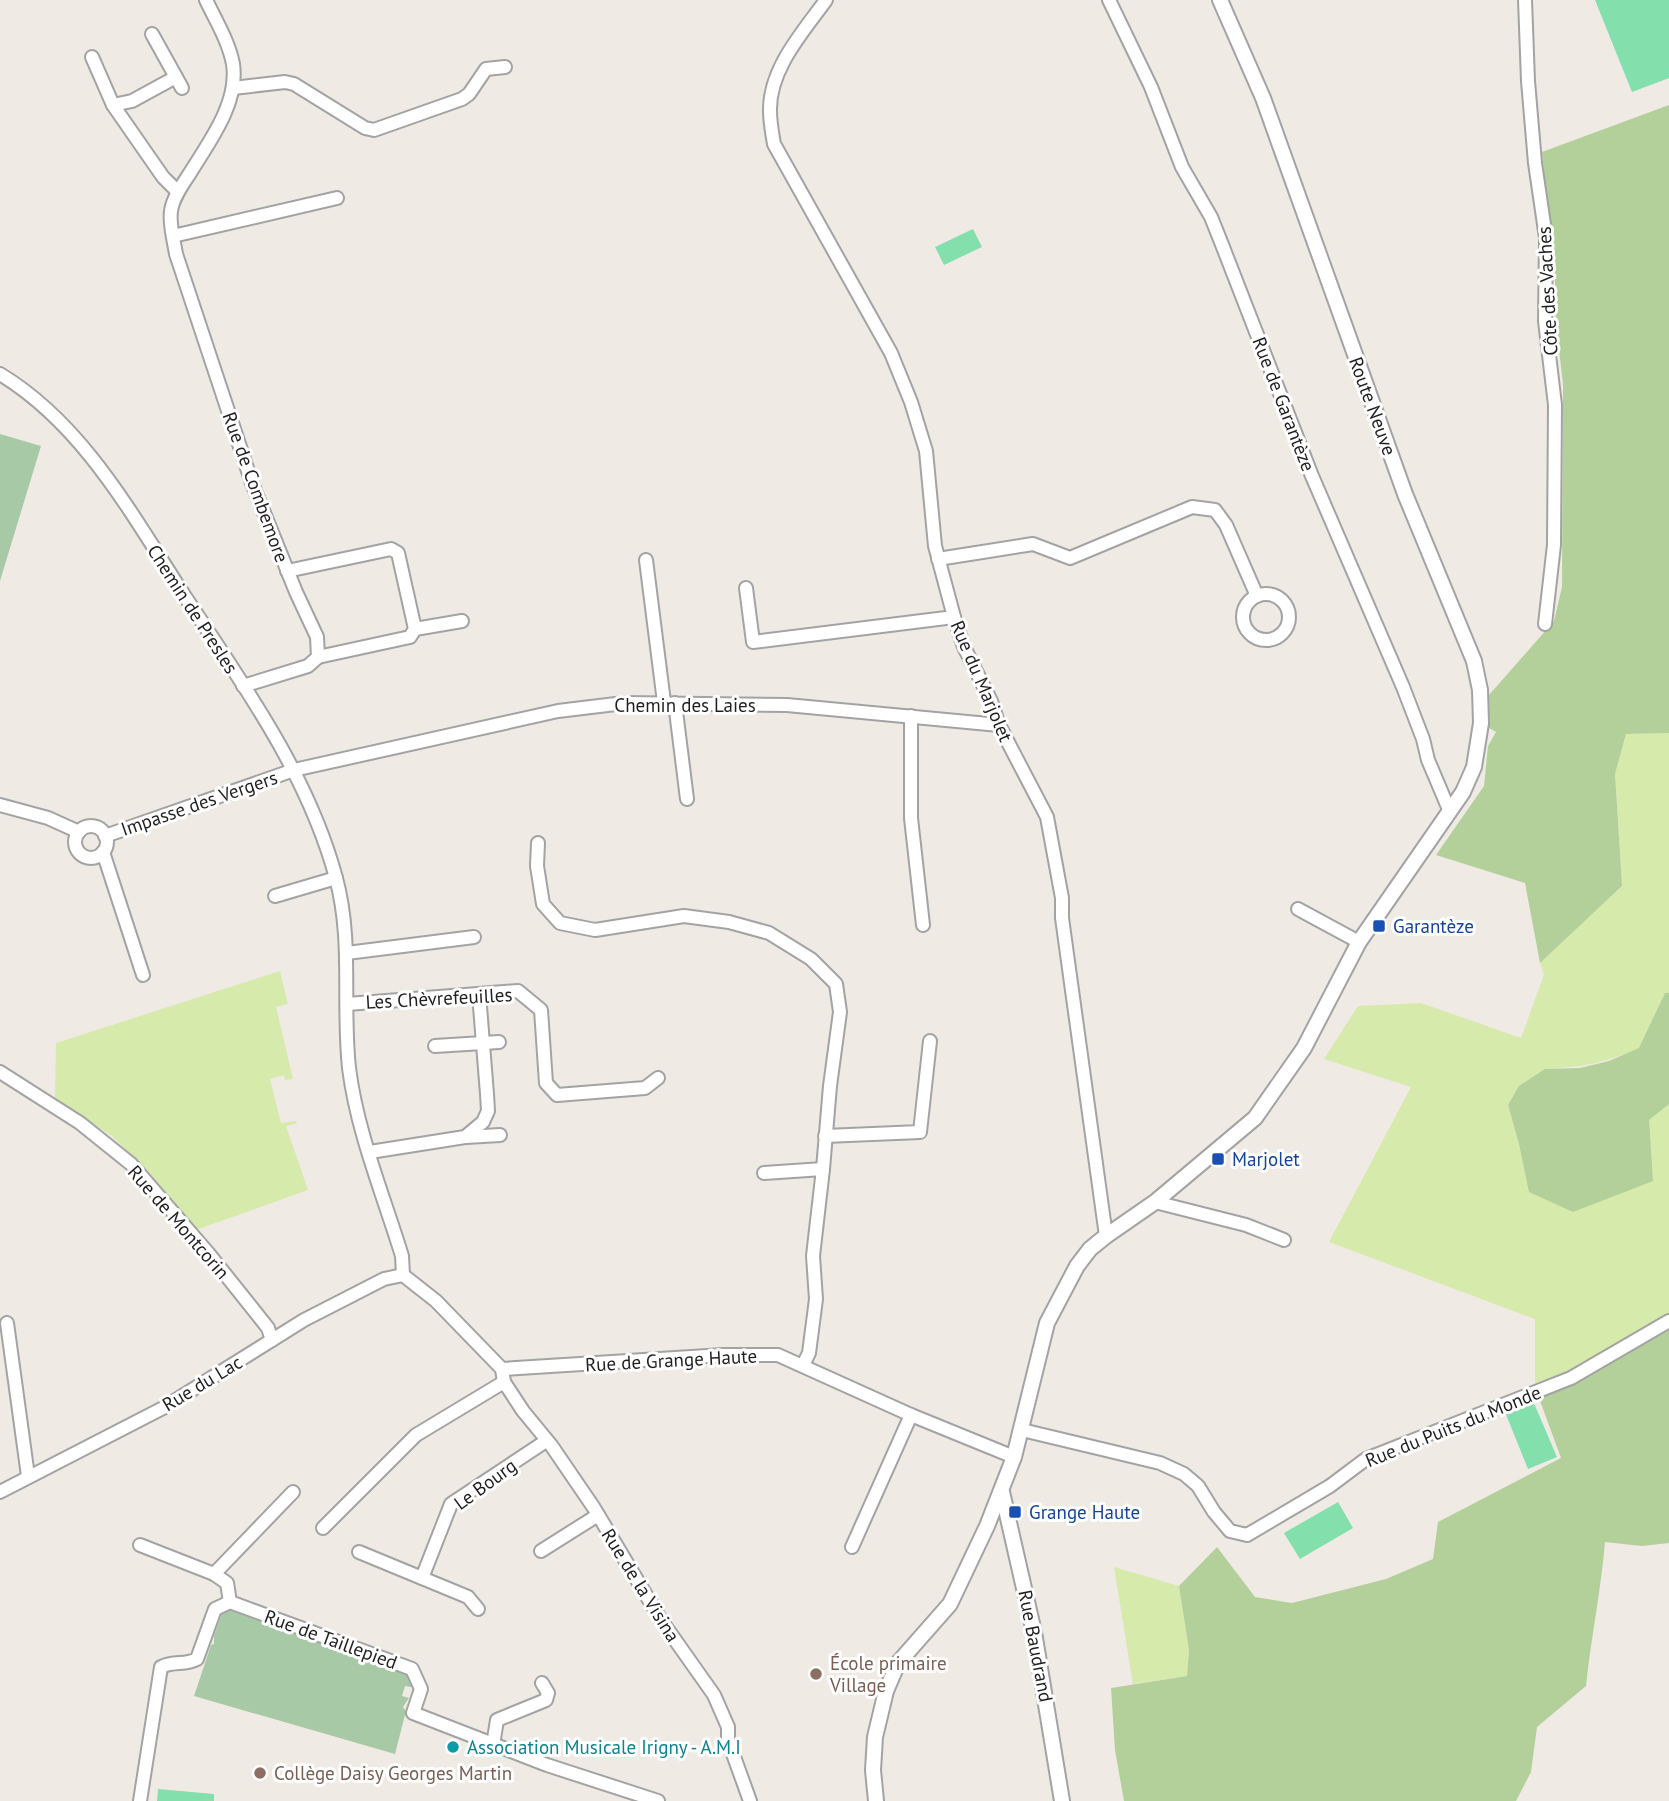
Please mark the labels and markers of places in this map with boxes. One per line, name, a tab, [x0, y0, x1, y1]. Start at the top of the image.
place label: Garantèze	[1393, 914, 1474, 938]
marker: Garantèze	[1371, 918, 1387, 934]
place label: Marjolet	[1232, 1147, 1300, 1171]
marker: Marjolet	[1210, 1151, 1226, 1167]
place label: Grange Haute	[1029, 1500, 1140, 1524]
marker: Grange Haute	[1007, 1504, 1023, 1520]
place label: École primaire Village	[829, 1651, 947, 1697]
marker: École primaire Village	[808, 1666, 824, 1682]
place label: Association Musicale Irigny - A.M.I	[467, 1735, 741, 1759]
marker: Association Musicale Irigny - A.M.I	[445, 1739, 461, 1755]
place label: Collège Daisy Georges Martin	[274, 1761, 512, 1785]
marker: Collège Daisy Georges Martin	[252, 1765, 268, 1781]

